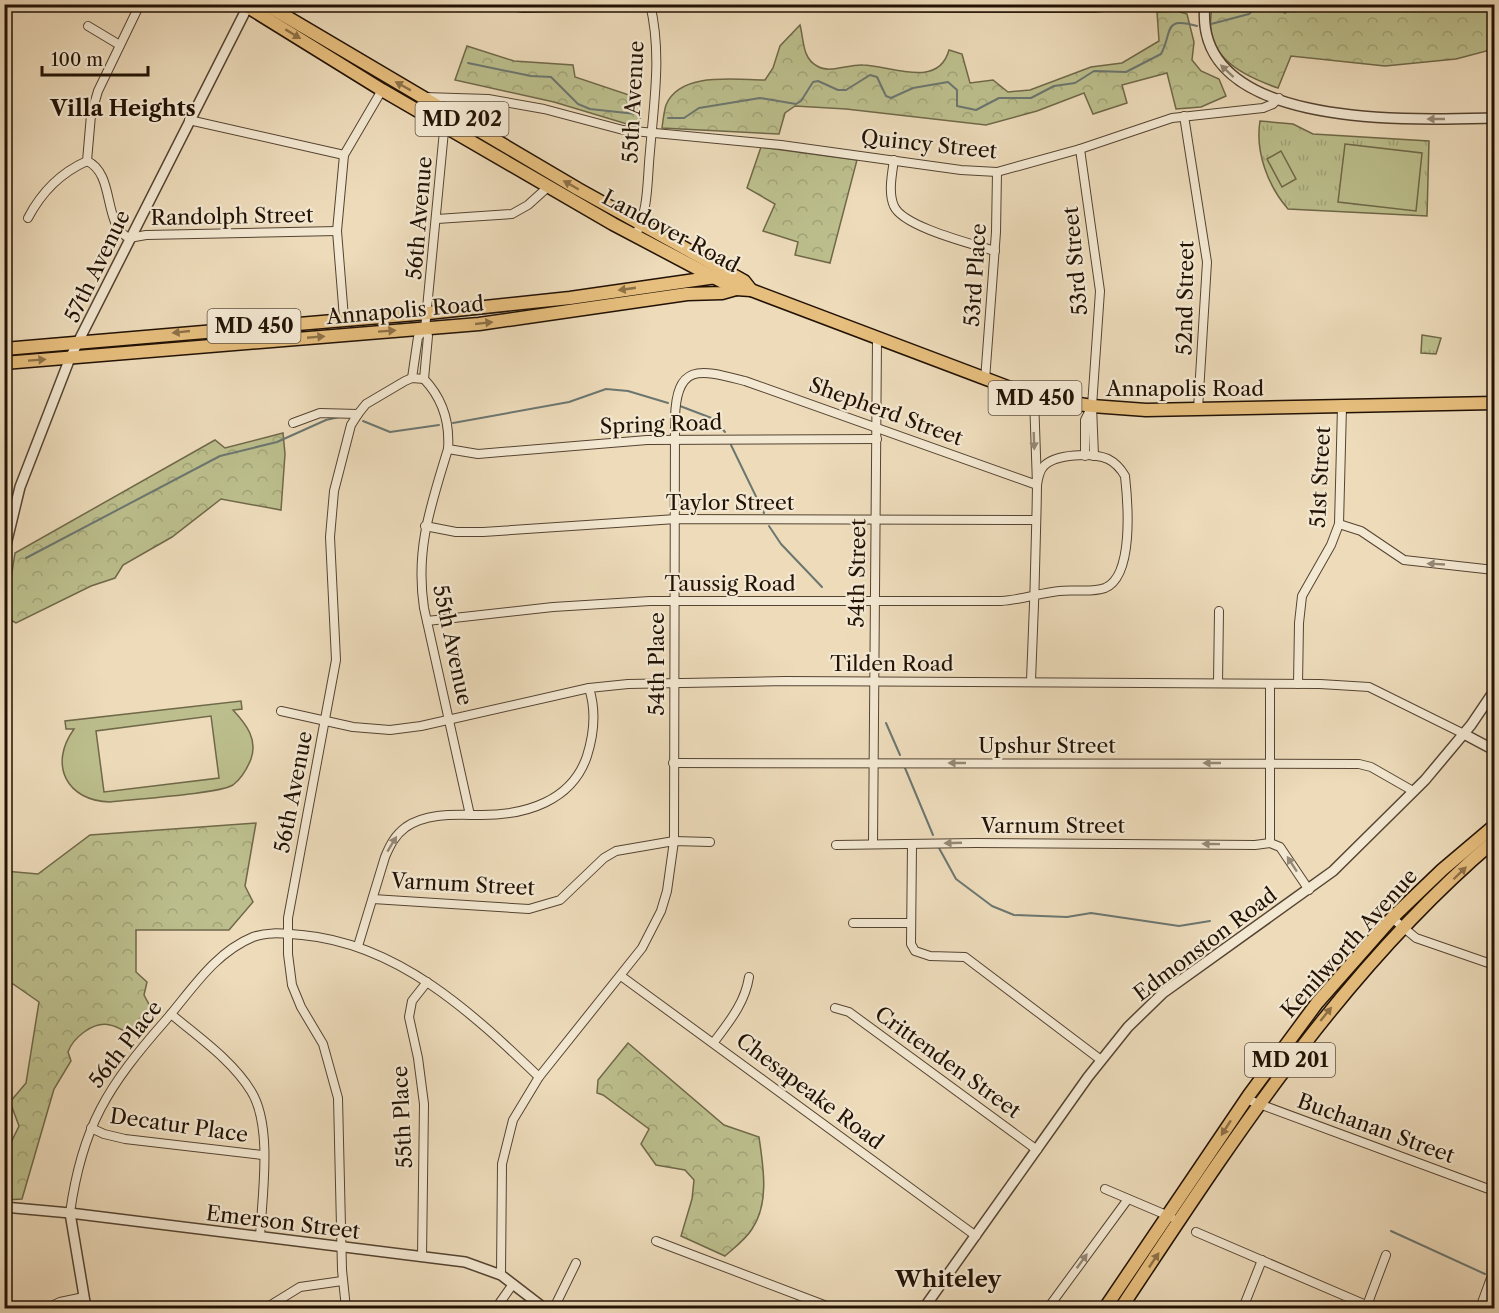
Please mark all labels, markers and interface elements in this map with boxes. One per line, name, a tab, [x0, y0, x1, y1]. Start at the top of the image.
one-way arrow	[285, 29, 301, 40]
scale bar	[42, 39, 148, 77]
street label: 55th Avenue	[617, 40, 649, 164]
text: 100 m	[51, 49, 103, 71]
one-way arrow	[1220, 64, 1235, 78]
one-way arrow	[394, 81, 411, 91]
district label: Villa Heights	[49, 95, 196, 122]
road number: MD 202	[416, 102, 508, 136]
one-way arrow	[1427, 114, 1446, 124]
street label: Quincy Street	[860, 124, 999, 164]
street label: 56th Avenue	[401, 155, 437, 281]
one-way arrow	[562, 180, 579, 190]
street label: Landover Road	[598, 184, 744, 278]
street label: Randolph Street	[150, 202, 314, 230]
street label: 53rd Street	[1058, 205, 1092, 317]
street label: 57th Avenue	[59, 206, 135, 326]
street label: 53rd Place	[959, 222, 991, 328]
street label: 52nd Street	[1172, 240, 1199, 355]
one-way arrow	[618, 285, 637, 294]
street label: Annapolis Road	[324, 291, 485, 329]
road number: MD 450	[208, 309, 300, 343]
one-way arrow	[474, 318, 493, 328]
one-way arrow	[378, 326, 397, 336]
one-way arrow	[171, 327, 190, 337]
one-way arrow	[307, 332, 326, 342]
one-way arrow	[28, 356, 47, 365]
street label: Shepherd Street	[806, 372, 967, 451]
street label: Annapolis Road	[1105, 376, 1264, 401]
road number: MD 450	[988, 381, 1082, 415]
street label: Spring Road	[599, 409, 723, 439]
street label: 51st Street	[1305, 425, 1335, 528]
one-way arrow	[1029, 432, 1038, 451]
street label: Taylor Street	[666, 490, 795, 515]
street label: 54th Street	[844, 518, 870, 628]
one-way arrow	[1427, 559, 1446, 569]
street label: Taussig Road	[664, 571, 796, 596]
street label: 55th Avenue	[428, 582, 478, 708]
street label: 54th Place	[644, 612, 669, 716]
street label: Tilden Road	[830, 651, 954, 676]
street label: 56th Avenue	[269, 729, 317, 855]
street label: Upshur Street	[978, 733, 1116, 758]
one-way arrow	[947, 758, 966, 768]
one-way arrow	[1202, 758, 1221, 768]
street label: Varnum Street	[980, 813, 1126, 838]
one-way arrow	[387, 836, 398, 852]
one-way arrow	[944, 838, 963, 848]
one-way arrow	[1202, 840, 1221, 849]
one-way arrow	[1286, 856, 1297, 872]
street label: Kenilworth Avenue	[1276, 863, 1422, 1023]
one-way arrow	[1452, 866, 1466, 880]
street label: Varnum Street	[389, 868, 536, 900]
street label: Edmonston Road	[1128, 882, 1282, 1006]
street label: 56th Place	[83, 995, 167, 1093]
street label: Crittenden Street	[870, 1001, 1026, 1124]
one-way arrow	[1319, 1006, 1332, 1022]
street label: Chesapeake Road	[732, 1028, 889, 1155]
road number: MD 201	[1245, 1043, 1335, 1077]
street label: 55th Place	[387, 1065, 417, 1169]
street label: Buchanan Street	[1294, 1088, 1458, 1168]
street label: Decatur Place	[108, 1103, 250, 1147]
one-way arrow	[1221, 1120, 1232, 1136]
street label: Emerson Street	[205, 1200, 362, 1244]
one-way arrow	[1148, 1252, 1159, 1268]
one-way arrow	[1076, 1254, 1088, 1270]
district label: Whiteley	[894, 1266, 1002, 1293]

